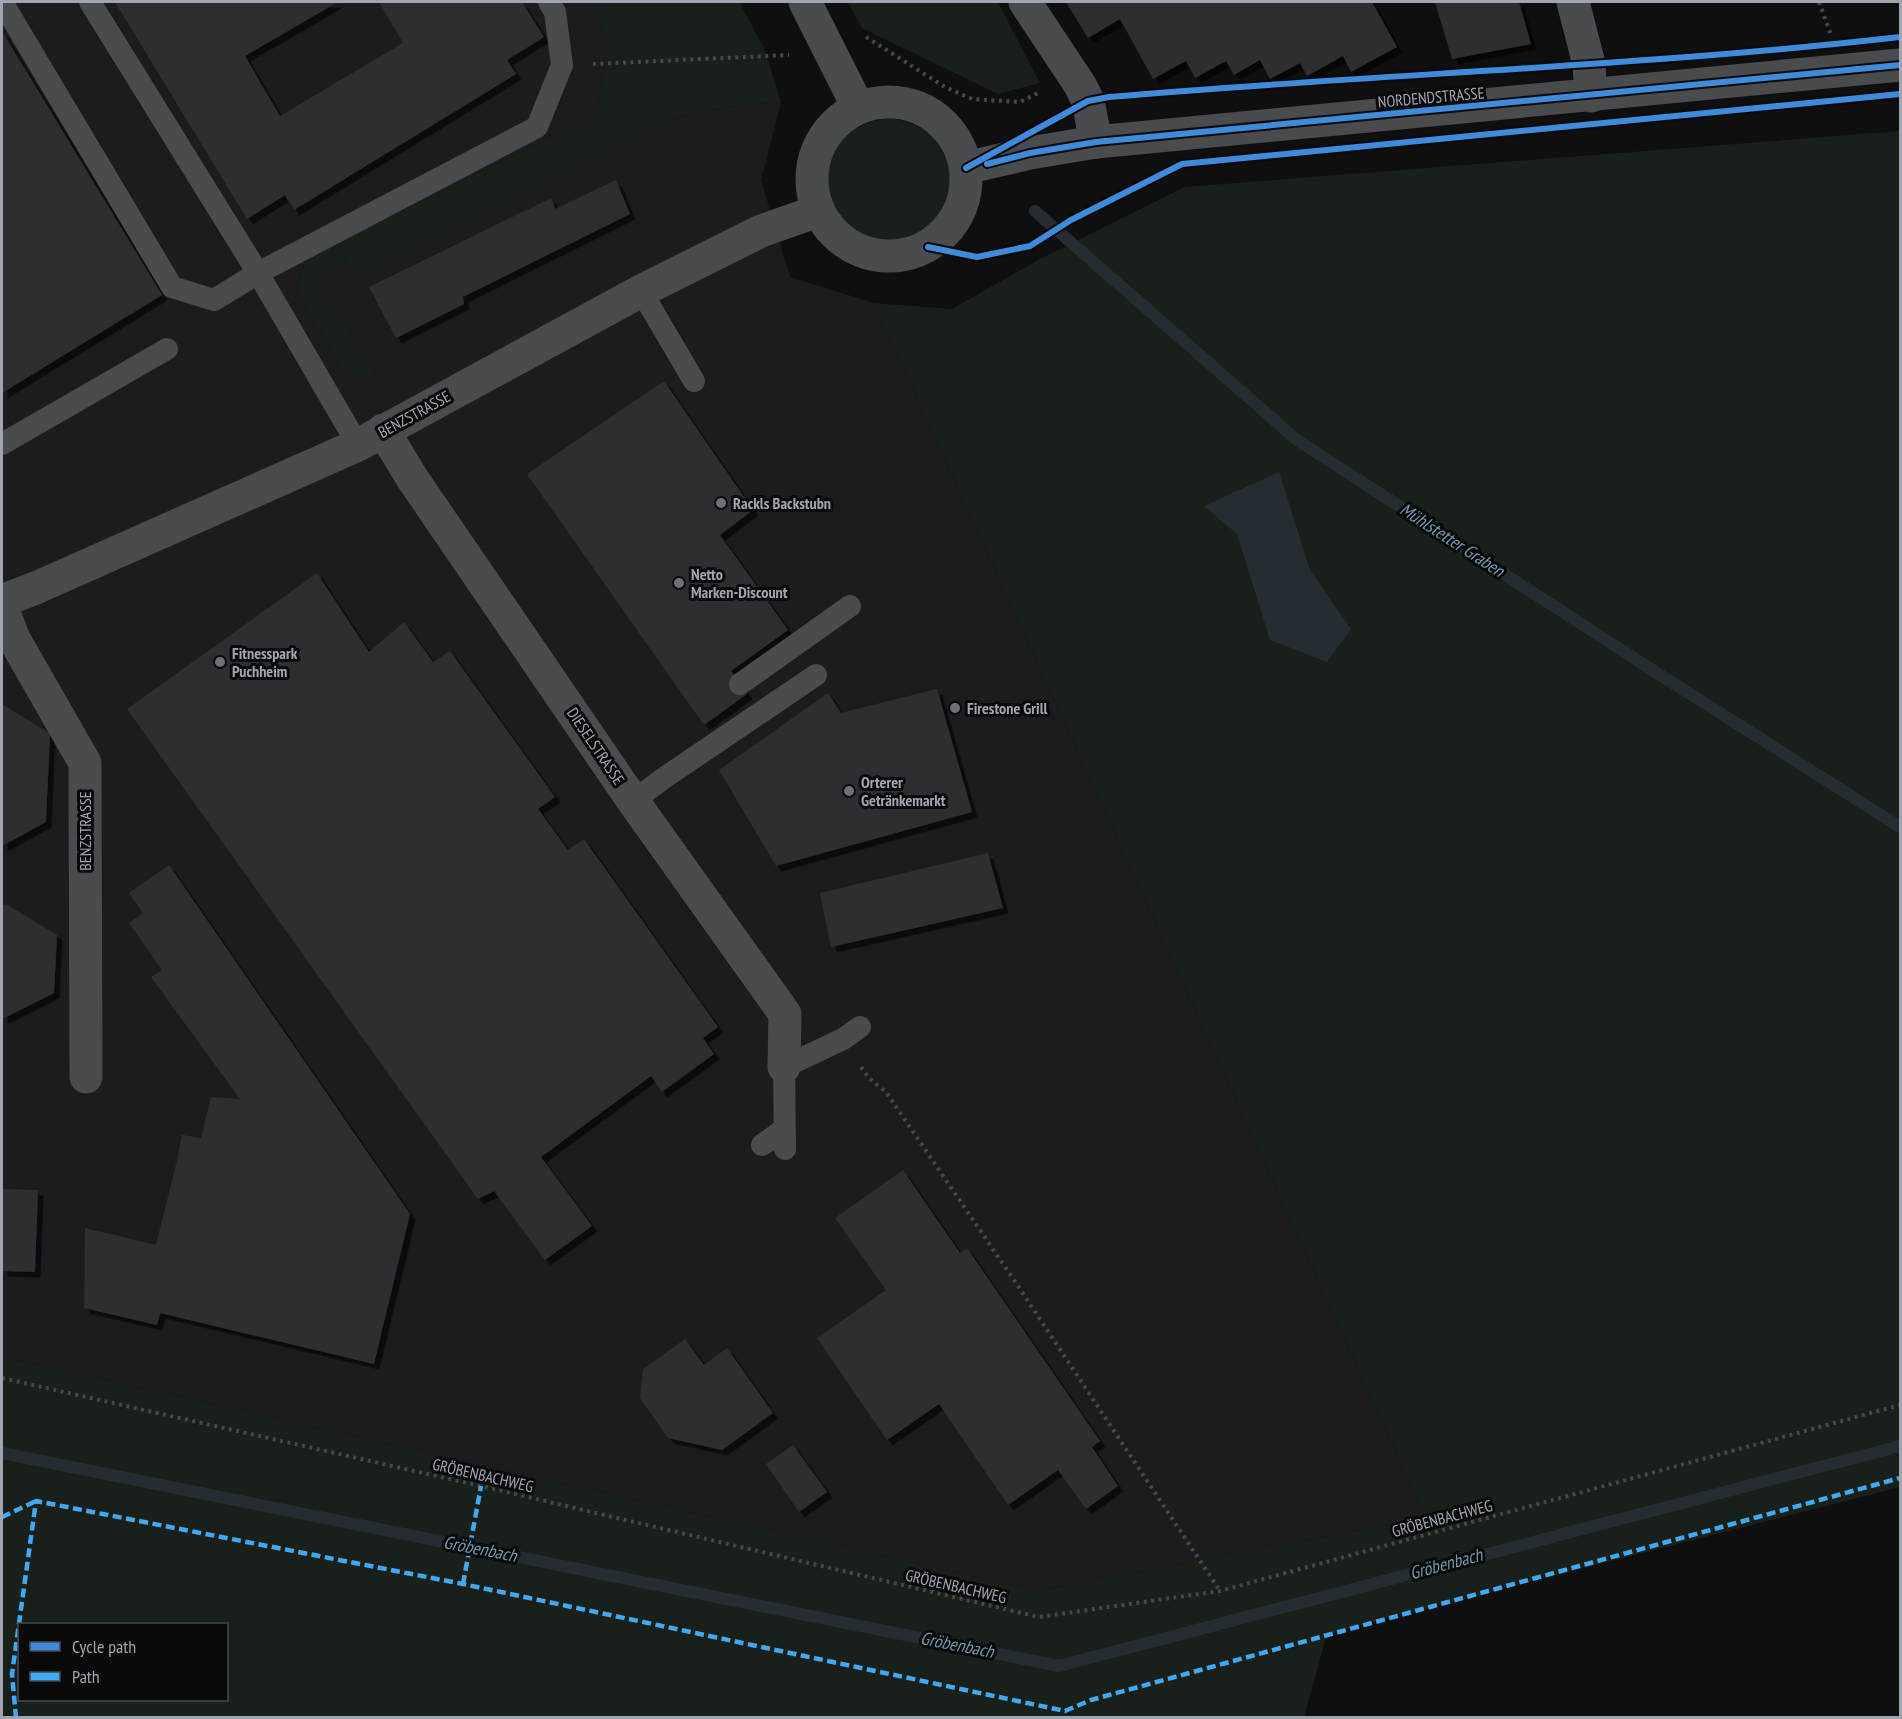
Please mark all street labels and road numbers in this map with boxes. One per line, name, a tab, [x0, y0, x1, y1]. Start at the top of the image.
street label: NORDENDSTRASSE	[1377, 82, 1485, 112]
street label: BENZSTRASSE	[374, 386, 454, 442]
street label: DIESELSTRASSE	[563, 704, 629, 789]
street label: BENZSTRASSE	[75, 791, 95, 871]
street label: GRÖBENBACHWEG	[431, 1454, 536, 1496]
street label: GRÖBENBACHWEG	[1390, 1495, 1494, 1541]
street label: GRÖBENBACHWEG	[904, 1565, 1009, 1607]

